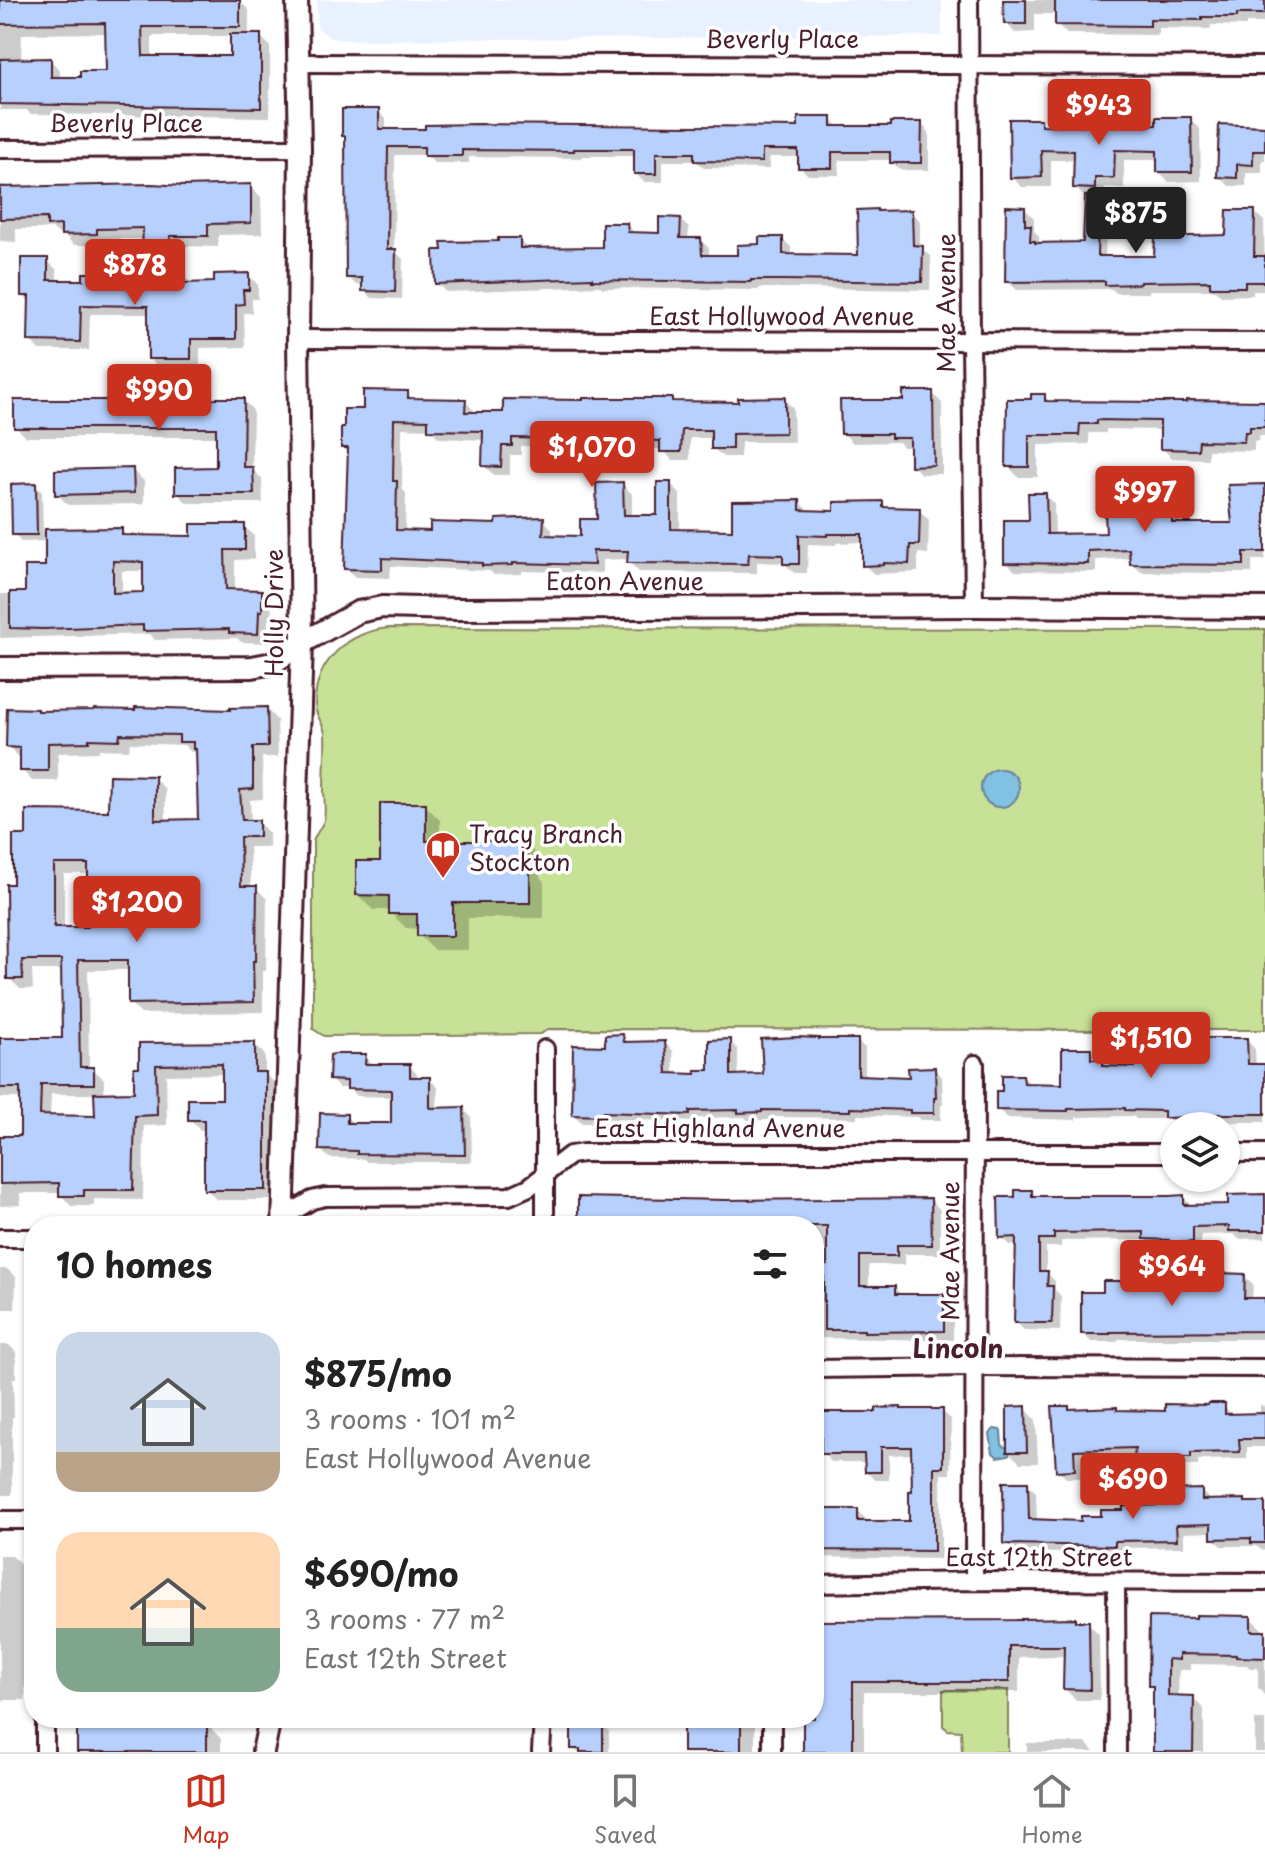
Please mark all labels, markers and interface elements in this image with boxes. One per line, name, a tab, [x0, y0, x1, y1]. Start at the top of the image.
street label: Beverly Place	[705, 20, 859, 56]
pin: $943	[1052, 79, 1146, 147]
text: $943	[1066, 85, 1132, 124]
street label: Beverly Place	[49, 104, 203, 140]
pin: $875	[1089, 187, 1183, 255]
text: $875	[1104, 193, 1168, 232]
street label: Mae Avenue	[927, 233, 963, 373]
pin: $878	[88, 239, 182, 307]
text: $878	[103, 245, 167, 284]
street label: East Hollywood Avenue	[649, 297, 915, 333]
pin: $990	[112, 364, 206, 432]
text: $990	[125, 370, 193, 409]
pin: $1,070	[527, 421, 657, 489]
text: $1,070	[548, 427, 636, 466]
pin: $997	[1098, 466, 1192, 534]
text: $997	[1113, 472, 1177, 511]
street label: Holly Drive	[255, 549, 291, 677]
street label: Eaton Avenue	[546, 562, 704, 598]
place label: Tracy Branch Stockton	[469, 815, 623, 879]
library icon: Tracy Branch Stockton	[424, 830, 462, 880]
pin: $1,200	[72, 876, 202, 944]
text: $1,200	[91, 882, 183, 921]
pin: $1,510	[1086, 1012, 1216, 1080]
text: $1,510	[1110, 1018, 1192, 1057]
street label: East Highland Avenue	[594, 1109, 846, 1145]
map controls	[1160, 1112, 1240, 1192]
button: layers	[1160, 1112, 1240, 1192]
street label: Mae Avenue	[931, 1181, 967, 1321]
text: 10 homes	[56, 1238, 212, 1290]
pin: $964	[1125, 1240, 1219, 1308]
icon: filters	[748, 1242, 792, 1286]
text: $964	[1138, 1246, 1206, 1285]
district label: Lincoln	[913, 1328, 1003, 1367]
text: $875/mo	[304, 1347, 452, 1399]
icon: home	[120, 1364, 216, 1460]
text: 3 rooms · 101 m²	[304, 1399, 516, 1438]
text: East Hollywood Avenue	[304, 1438, 591, 1477]
pin: $690	[1086, 1453, 1180, 1521]
text: $690	[1098, 1459, 1168, 1498]
street label: East 12th Street	[945, 1538, 1133, 1574]
text: $690/mo	[304, 1547, 458, 1599]
icon: home	[120, 1564, 216, 1660]
text: 3 rooms · 77 m²	[304, 1599, 505, 1638]
text: East 12th Street	[304, 1638, 507, 1677]
tab: Map	[182, 1769, 229, 1850]
tab: Saved	[594, 1769, 657, 1850]
tab: Home	[1021, 1769, 1083, 1850]

